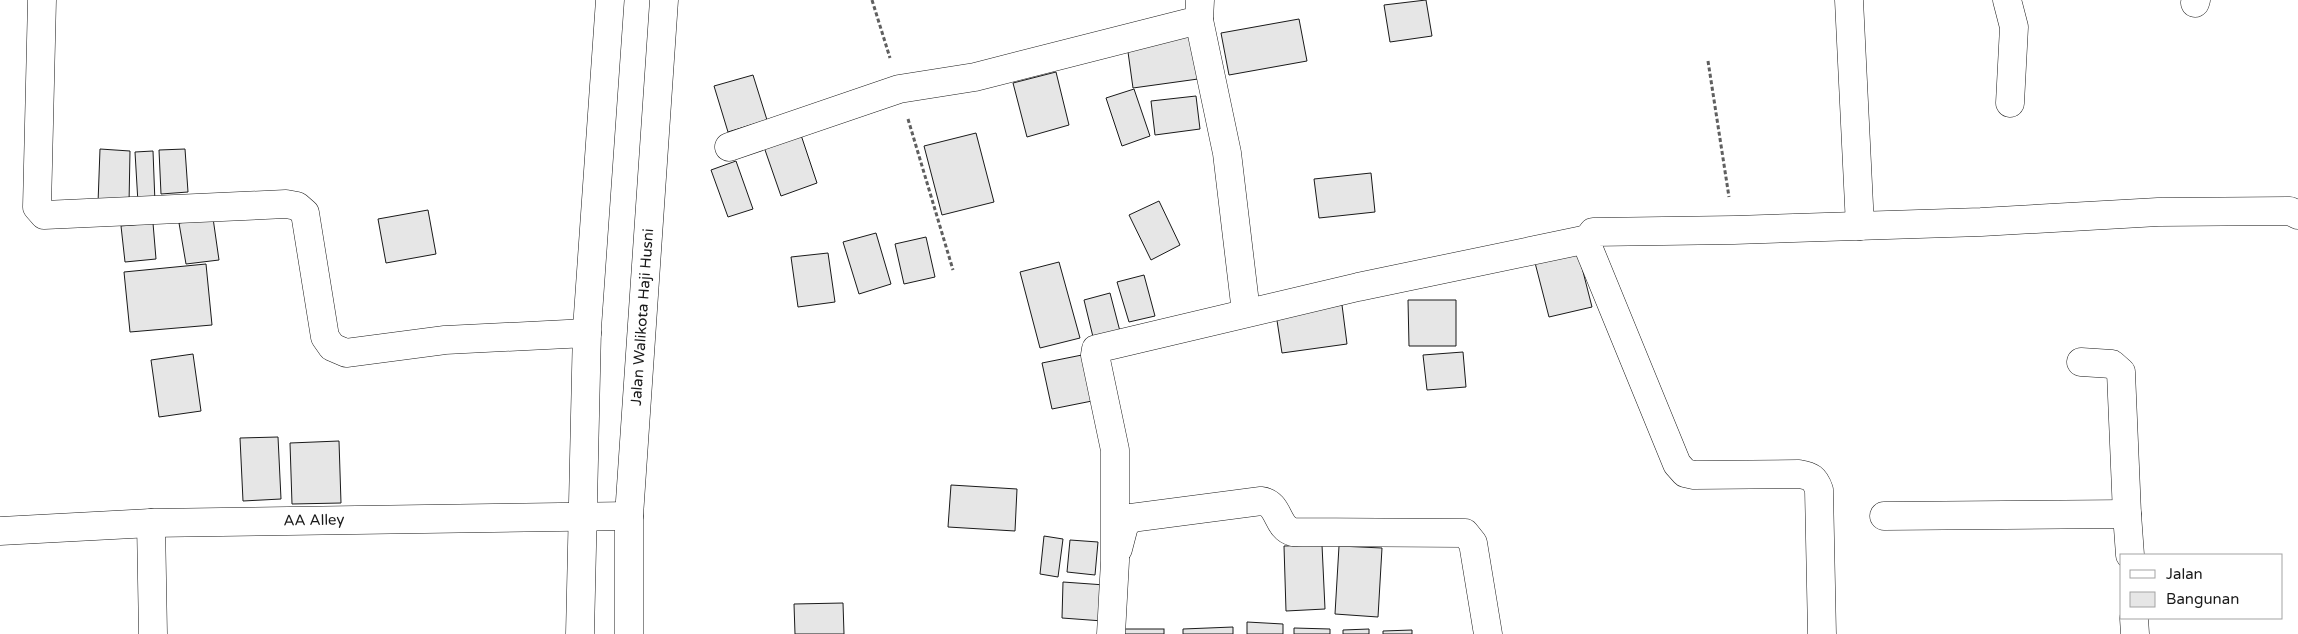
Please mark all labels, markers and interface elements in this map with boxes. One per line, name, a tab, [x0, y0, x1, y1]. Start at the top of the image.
street label: Jalan Walikota Haji Husni	[627, 228, 657, 406]
street label: AA Alley	[283, 510, 345, 530]
legend	[2120, 554, 2283, 619]
text: Jalan	[2166, 565, 2203, 583]
text: Bangunan	[2166, 590, 2239, 608]

